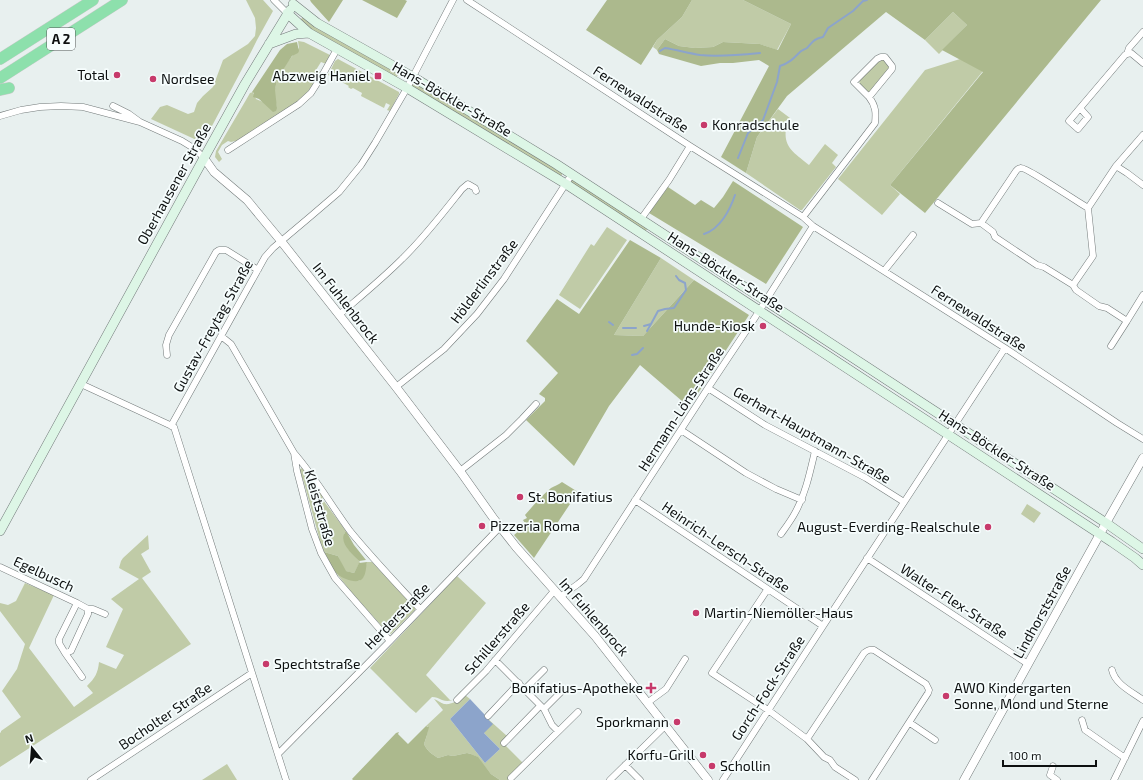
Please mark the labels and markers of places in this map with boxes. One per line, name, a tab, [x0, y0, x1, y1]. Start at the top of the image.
place label: Total	[77, 66, 110, 83]
place label: Abzweig Haniel	[272, 67, 371, 84]
marker: Total	[112, 70, 122, 80]
place label: Nordsee	[161, 70, 214, 87]
marker: Abzweig Haniel	[373, 71, 383, 81]
marker: Nordsee	[148, 74, 158, 84]
place label: Konradschule	[712, 116, 799, 133]
marker: Konradschule	[699, 120, 709, 130]
place label: Hunde-Kiosk	[674, 317, 755, 334]
marker: Hunde-Kiosk	[758, 321, 768, 331]
place label: St. Bonifatius	[528, 488, 613, 505]
marker: St. Bonifatius	[515, 492, 525, 502]
place label: Pizzeria Roma	[490, 517, 580, 534]
place label: August-Everding-Realschule	[797, 518, 980, 535]
marker: Pizzeria Roma	[477, 521, 487, 531]
marker: August-Everding-Realschule	[983, 522, 993, 532]
place label: Martin-Niemöller-Haus	[704, 604, 853, 621]
marker: Martin-Niemöller-Haus	[691, 608, 701, 618]
place label: Spechtstraße	[274, 655, 361, 672]
marker: Spechtstraße	[261, 659, 271, 669]
place label: Bonifatius-Apotheke	[511, 679, 643, 696]
place label: AWO Kindergarten Sonne, Mond und Sterne	[954, 679, 1109, 712]
marker: Bonifatius-Apotheke	[646, 683, 656, 693]
marker: AWO Kindergarten Sonne, Mond und Sterne	[941, 691, 951, 701]
place label: Sporkmann	[596, 713, 669, 730]
marker: Sporkmann	[672, 717, 682, 727]
place label: Korfu-Grill	[628, 746, 696, 763]
marker: Korfu-Grill	[698, 750, 708, 760]
place label: Schollin	[720, 757, 771, 774]
marker: Schollin	[707, 761, 717, 771]

